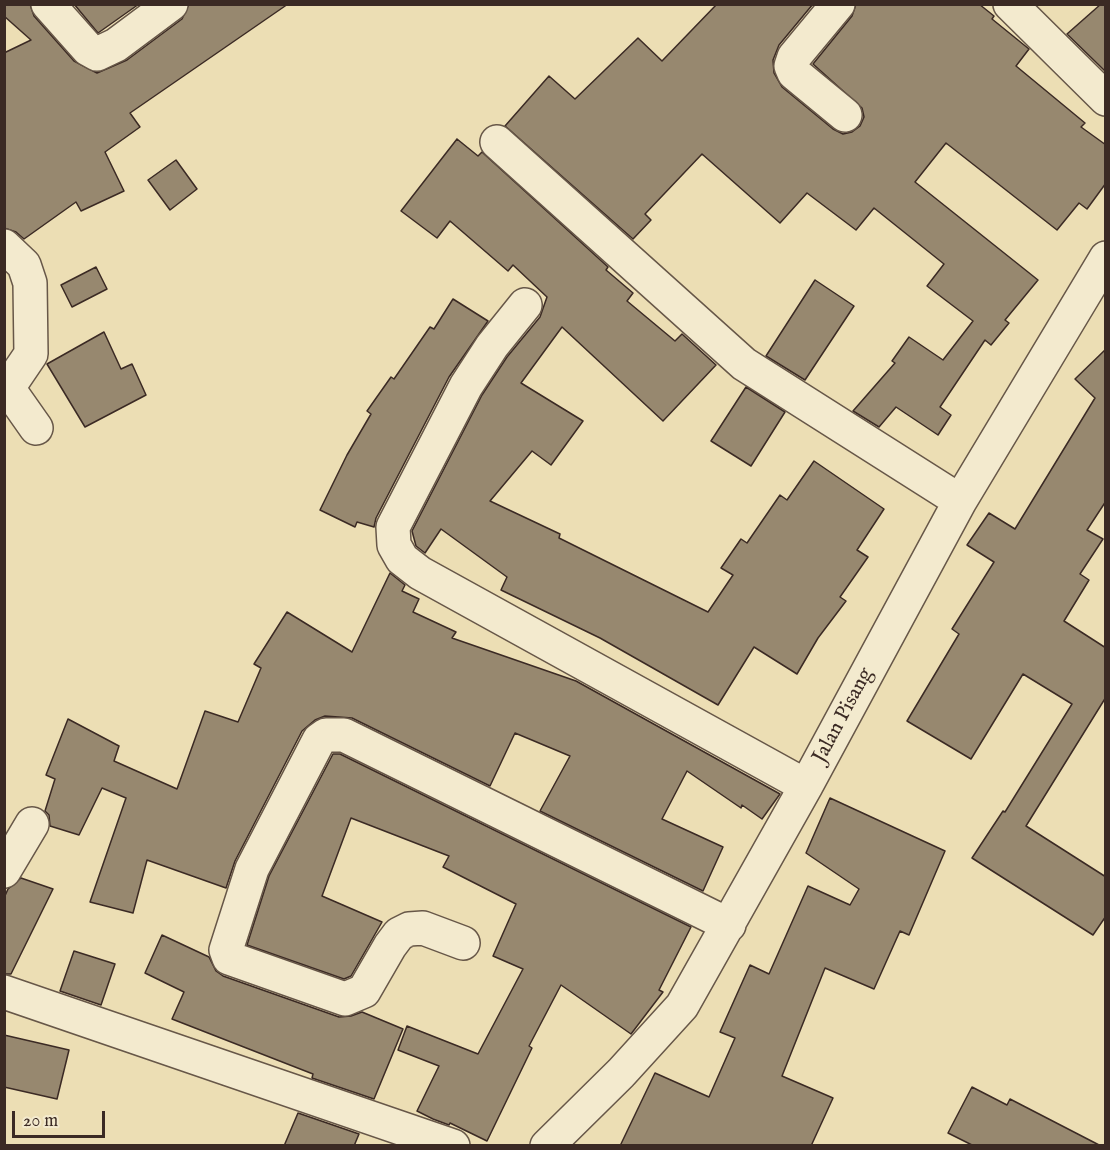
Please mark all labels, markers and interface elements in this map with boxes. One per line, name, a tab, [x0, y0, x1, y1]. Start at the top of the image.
street label: Jalan Pisang	[808, 664, 880, 768]
scale bar	[15, 1099, 108, 1137]
text: 20 m	[23, 1110, 58, 1133]

